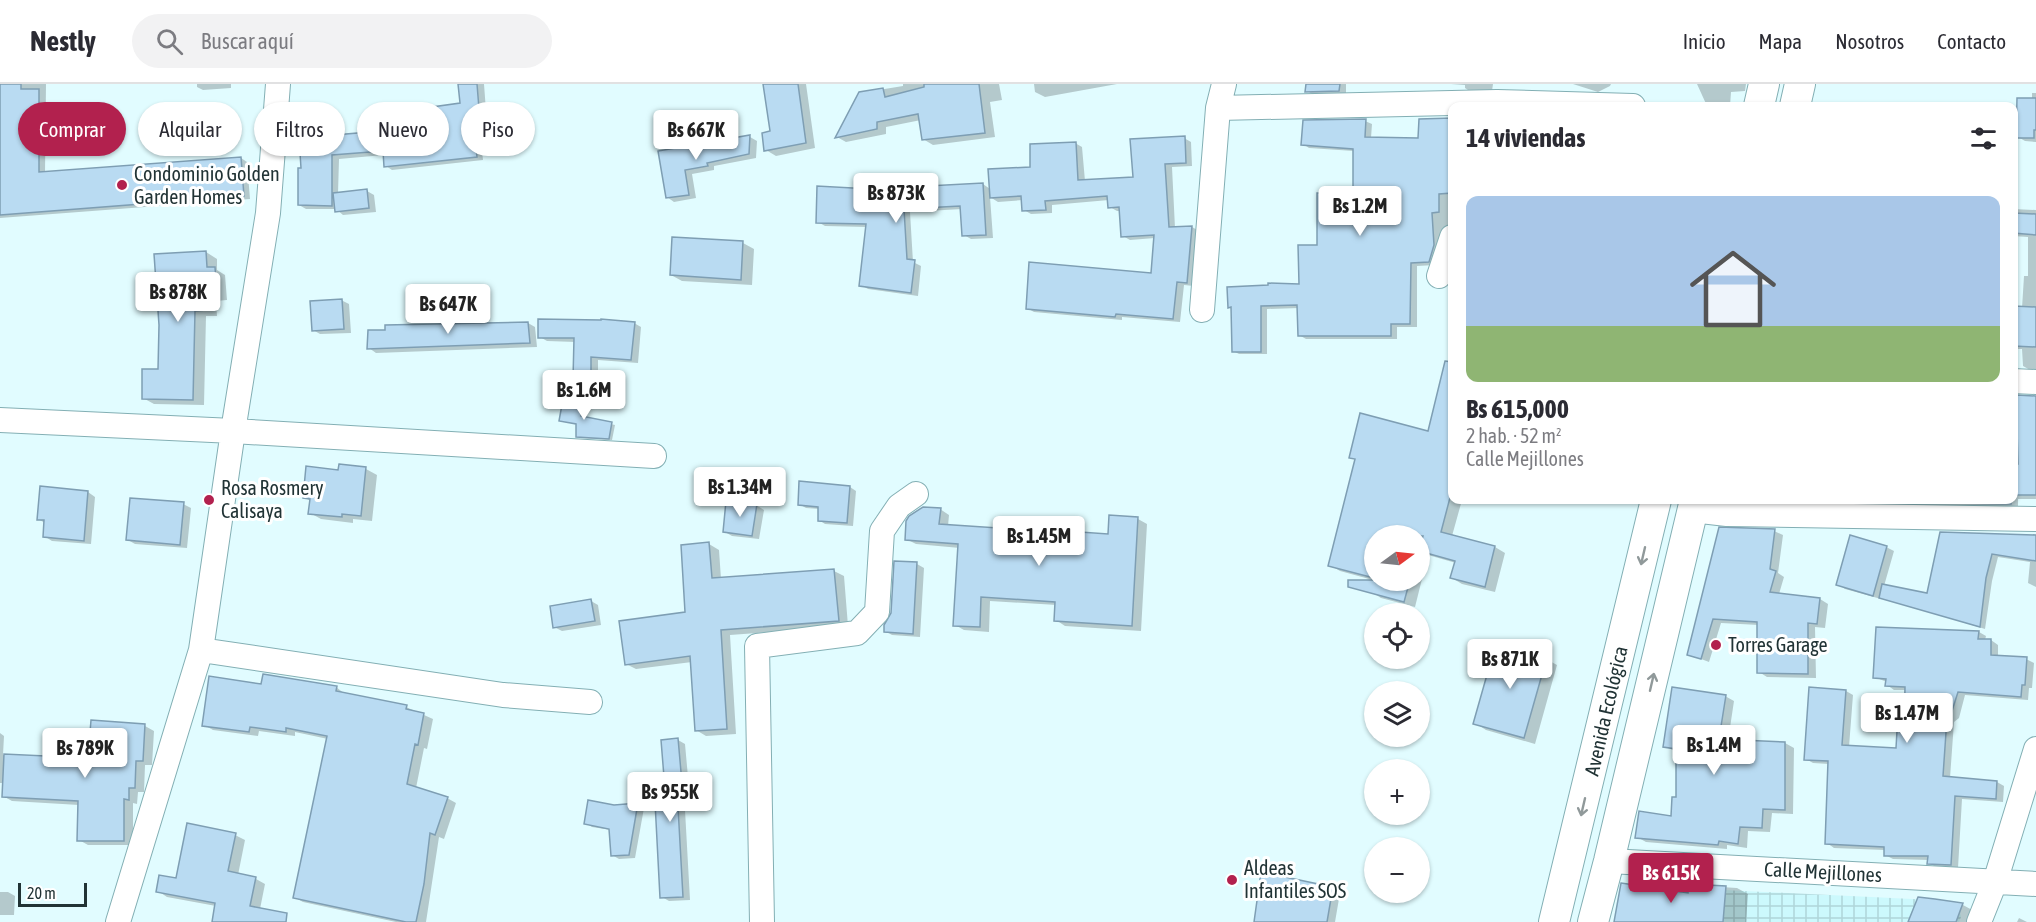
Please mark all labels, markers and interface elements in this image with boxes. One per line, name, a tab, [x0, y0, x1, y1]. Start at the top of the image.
search box	[132, 14, 552, 68]
text: Nestly	[30, 25, 96, 57]
icon: search	[153, 25, 186, 58]
text: Buscar aquí	[201, 28, 294, 54]
text: Inicio	[1683, 29, 1726, 53]
text: Mapa	[1759, 29, 1802, 53]
text: Nosotros	[1835, 29, 1904, 53]
text: Contacto	[1937, 29, 2006, 53]
chip: Comprar	[18, 102, 126, 156]
chip: Alquilar	[138, 102, 242, 156]
chip: Filtros	[254, 102, 345, 156]
chip: Nuevo	[357, 102, 449, 156]
chip: Piso	[461, 102, 535, 156]
pin: Bs 667K	[641, 110, 751, 161]
text: Bs 667K	[667, 118, 725, 141]
icon: filters	[1967, 122, 2000, 155]
text: 14 viviendas	[1466, 123, 1585, 153]
place label: Condominio Golden Garden Homes	[134, 162, 280, 208]
pin: Bs 873K	[841, 173, 951, 224]
marker: Condominio Golden Garden Homes	[115, 178, 129, 192]
text: Bs 873K	[867, 181, 925, 204]
pin: Bs 1.2M	[1305, 186, 1415, 237]
text: Bs 1.2M	[1332, 194, 1388, 217]
icon: home	[1679, 235, 1787, 343]
pin: Bs 878K	[123, 272, 233, 323]
text: Bs 878K	[149, 280, 207, 303]
pin: Bs 647K	[393, 284, 503, 335]
text: Bs 647K	[419, 292, 477, 315]
pin: Bs 1.6M	[529, 370, 639, 421]
text: Bs 1.6M	[556, 378, 612, 401]
text: Bs 615,000	[1466, 394, 1569, 424]
text: 2 hab. · 52 m²	[1466, 424, 1561, 447]
text: Calle Mejillones	[1466, 447, 1584, 470]
pin: Bs 1.34M	[678, 467, 802, 518]
text: Bs 1.34M	[708, 475, 772, 498]
place label: Rosa Rosmery Calisaya	[221, 476, 324, 522]
marker: Rosa Rosmery Calisaya	[202, 493, 216, 507]
pin: Bs 1.45M	[977, 516, 1101, 567]
text: Bs 1.45M	[1007, 524, 1071, 547]
north arrow	[1364, 525, 1430, 591]
map controls	[1364, 525, 1430, 903]
one-way arrow	[1636, 547, 1648, 566]
button: locate	[1364, 603, 1430, 669]
place label: Torres Garage	[1728, 633, 1828, 656]
marker: Torres Garage	[1709, 638, 1723, 652]
pin: Bs 871K	[1455, 639, 1565, 690]
street label: Avenida Ecológica	[1579, 644, 1632, 778]
text: Bs 871K	[1481, 647, 1539, 670]
one-way arrow	[1646, 672, 1658, 691]
button: layers	[1364, 681, 1430, 747]
pin: Bs 1.47M	[1845, 693, 1969, 744]
text: Bs 1.47M	[1875, 701, 1939, 724]
pin: Bs 1.4M	[1659, 725, 1769, 776]
pin: Bs 789K	[30, 728, 140, 779]
text: Bs 1.4M	[1686, 733, 1742, 756]
text: Bs 789K	[56, 736, 114, 759]
button: +	[1364, 759, 1430, 825]
pin: Bs 955K	[615, 772, 725, 823]
text: Bs 955K	[641, 780, 699, 803]
one-way arrow	[1577, 797, 1588, 817]
button: −	[1364, 837, 1430, 903]
pin: Bs 615K	[1616, 853, 1726, 904]
place label: Aldeas Infantiles SOS	[1244, 856, 1346, 902]
street label: Calle Mejillones	[1764, 857, 1882, 886]
text: Bs 615K	[1642, 861, 1700, 884]
marker: Aldeas Infantiles SOS	[1225, 873, 1239, 887]
scale bar	[18, 880, 87, 908]
text: 20 m	[27, 884, 56, 902]

